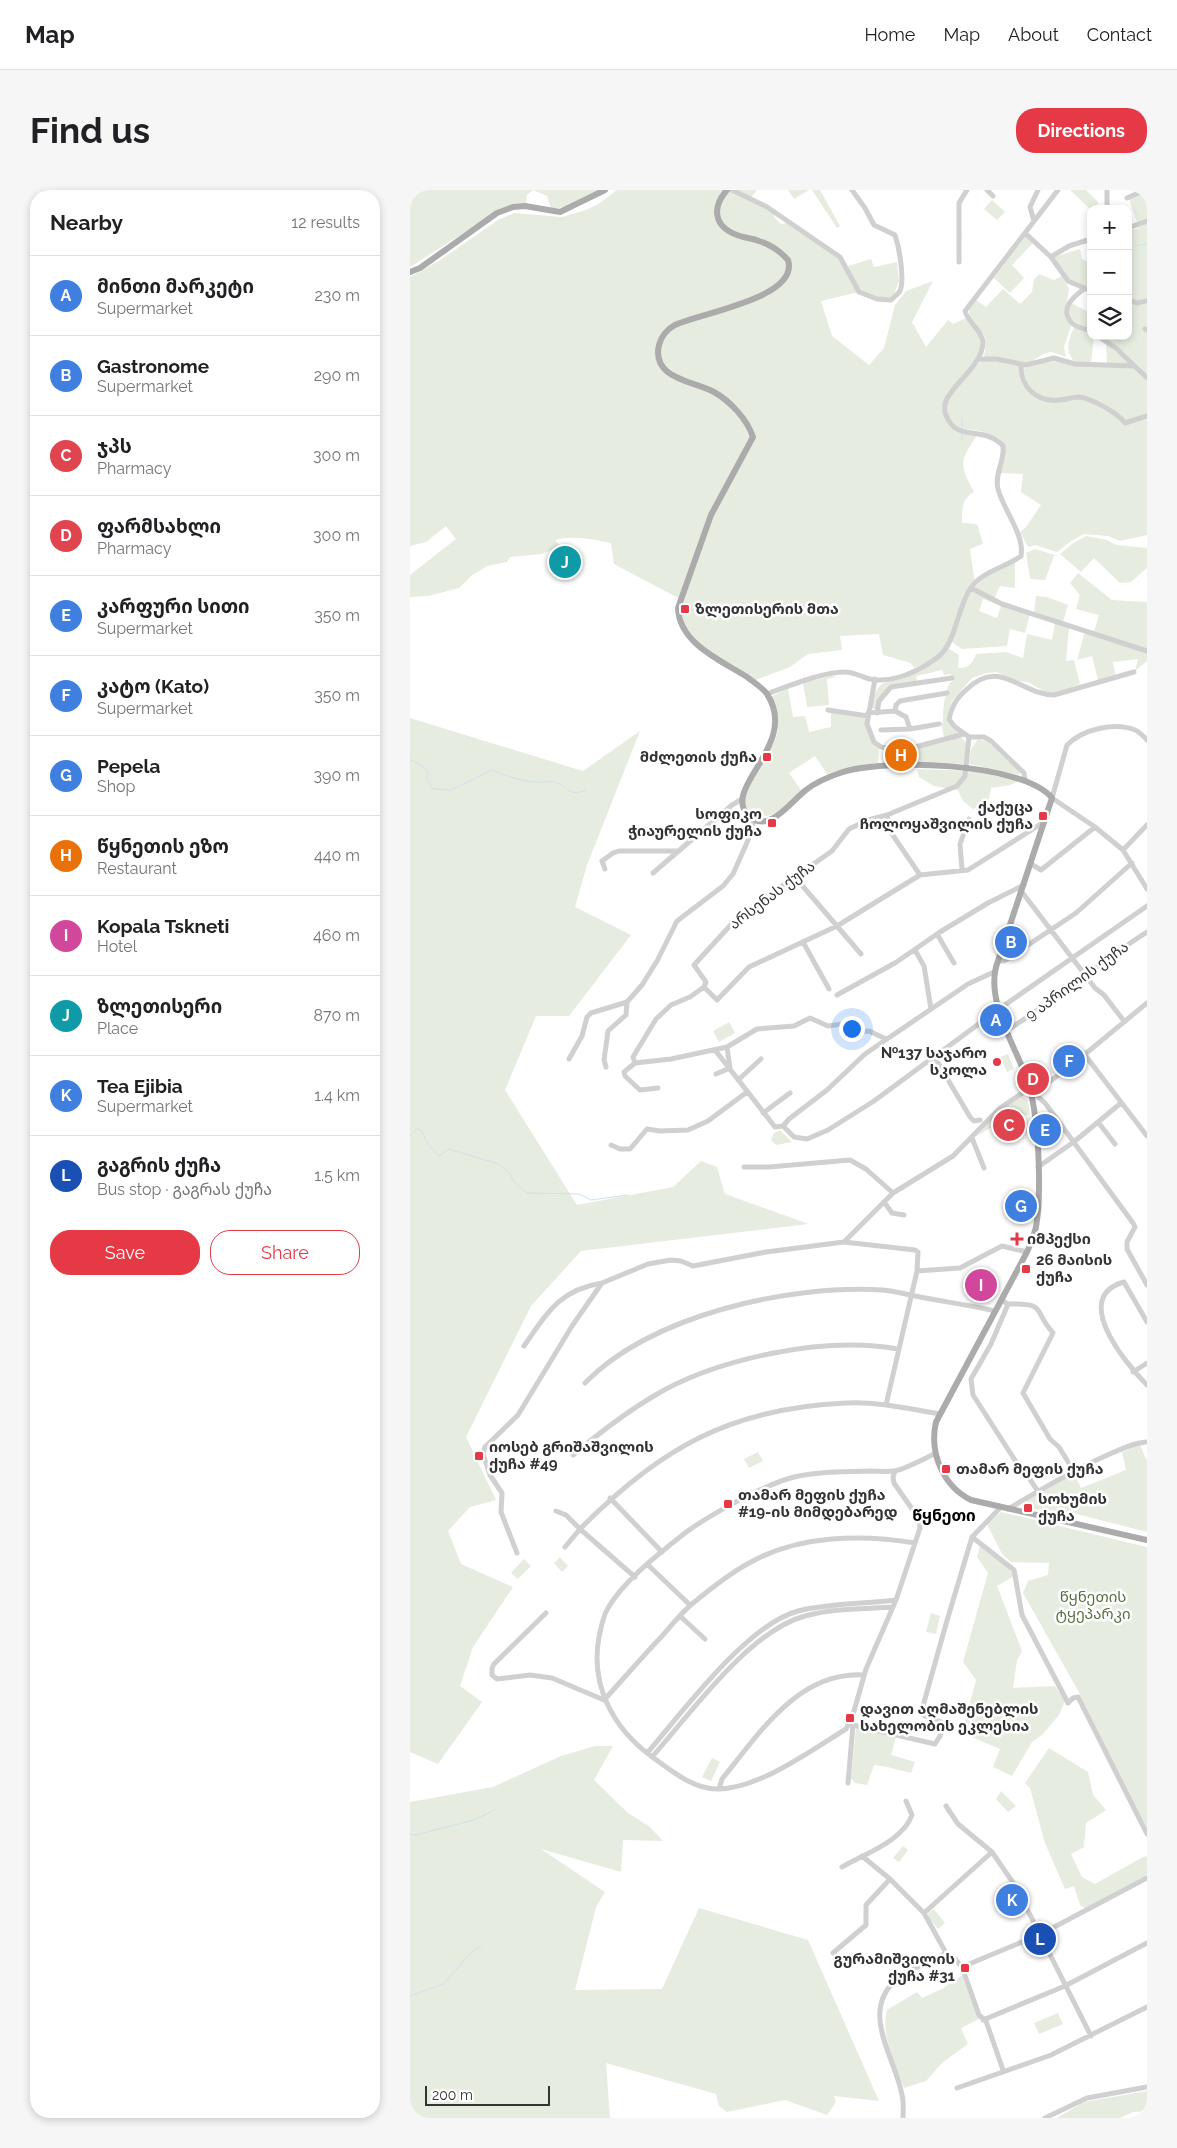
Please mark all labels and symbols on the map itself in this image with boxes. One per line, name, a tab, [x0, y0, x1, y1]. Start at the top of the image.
pin: J	[549, 543, 581, 581]
place label: ზლეთისერის მთა	[695, 600, 839, 618]
marker: ზლეთისერის მთა	[679, 603, 691, 615]
pin: H	[885, 736, 917, 774]
place label: მძლეთის ქუჩა	[640, 748, 757, 766]
marker: მძლეთის ქუჩა	[761, 751, 773, 763]
place label: ქაქუცა ჩოლოყაშვილის ქუჩა	[860, 798, 1033, 833]
place label: სოფიკო ჭიაურელის ქუჩა	[628, 805, 762, 840]
marker: ქაქუცა ჩოლოყაშვილის ქუჩა	[1037, 810, 1049, 822]
marker: სოფიკო ჭიაურელის ქუჩა	[766, 817, 778, 829]
street label: არსენას ქუჩა	[725, 857, 819, 933]
pin: B	[995, 923, 1027, 961]
street label: 9 აპრილის ქუჩა	[1022, 938, 1132, 1024]
pin: A	[980, 1001, 1012, 1039]
your location	[839, 1016, 865, 1042]
pin: F	[1053, 1042, 1085, 1080]
place label: №137 საჯარო სკოლა	[881, 1044, 987, 1079]
marker: №137 საჯარო სკოლა	[991, 1056, 1003, 1068]
pin: D	[1017, 1060, 1049, 1098]
pin: C	[993, 1106, 1025, 1144]
pin: E	[1029, 1111, 1061, 1149]
pin: G	[1005, 1187, 1037, 1225]
place label: იმპექსი	[1027, 1230, 1091, 1248]
marker: იმპექსი	[1011, 1233, 1023, 1245]
place label: 26 მაისის ქუჩა	[1036, 1251, 1112, 1286]
marker: 26 მაისის ქუჩა	[1020, 1263, 1032, 1275]
pin: I	[965, 1266, 997, 1304]
place label: იოსებ გრიშაშვილის ქუჩა #49	[489, 1438, 654, 1473]
marker: იოსებ გრიშაშვილის ქუჩა #49	[473, 1450, 485, 1462]
place label: თამარ მეფის ქუჩა	[956, 1460, 1104, 1478]
marker: თამარ მეფის ქუჩა	[940, 1463, 952, 1475]
place label: თამარ მეფის ქუჩა #19-ის მიმდებარედ	[738, 1486, 898, 1521]
place label: სოხუმის ქუჩა	[1038, 1490, 1107, 1525]
marker: თამარ მეფის ქუჩა #19-ის მიმდებარედ	[722, 1498, 734, 1510]
marker: სოხუმის ქუჩა	[1022, 1502, 1034, 1514]
district label: წყნეთი	[912, 1506, 976, 1525]
park label: წყნეთის ტყეპარკი	[1055, 1588, 1131, 1623]
place label: დავით აღმაშენებლის სახელობის ეკლესია	[860, 1700, 1038, 1735]
marker: დავით აღმაშენებლის სახელობის ეკლესია	[844, 1712, 856, 1724]
pin: K	[996, 1881, 1028, 1919]
pin: L	[1024, 1920, 1056, 1958]
place label: გურამიშვილის ქუჩა #31	[834, 1950, 956, 1985]
marker: გურამიშვილის ქუჩა #31	[959, 1962, 971, 1974]
scale bar	[425, 2083, 550, 2106]

